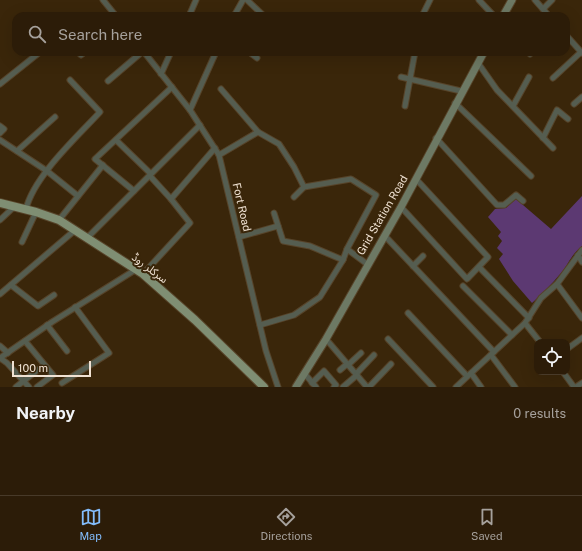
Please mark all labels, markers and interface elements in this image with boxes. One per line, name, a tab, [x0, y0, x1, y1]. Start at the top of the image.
search box	[12, 12, 570, 56]
icon: search	[26, 23, 48, 45]
text: Search here	[58, 26, 142, 43]
street label: Grid Station Road	[354, 173, 410, 257]
street label: Fort Road	[231, 181, 253, 233]
street label: سرکلر روڈ	[129, 250, 171, 286]
map controls	[534, 339, 570, 375]
button: locate	[534, 339, 570, 375]
scale bar	[12, 359, 91, 378]
text: 100 m	[18, 362, 48, 374]
text: Nearby	[16, 403, 75, 423]
text: 0 results	[513, 406, 566, 421]
tab: Map	[79, 506, 102, 542]
tab: Directions	[261, 506, 312, 542]
tab: Saved	[471, 506, 503, 542]

